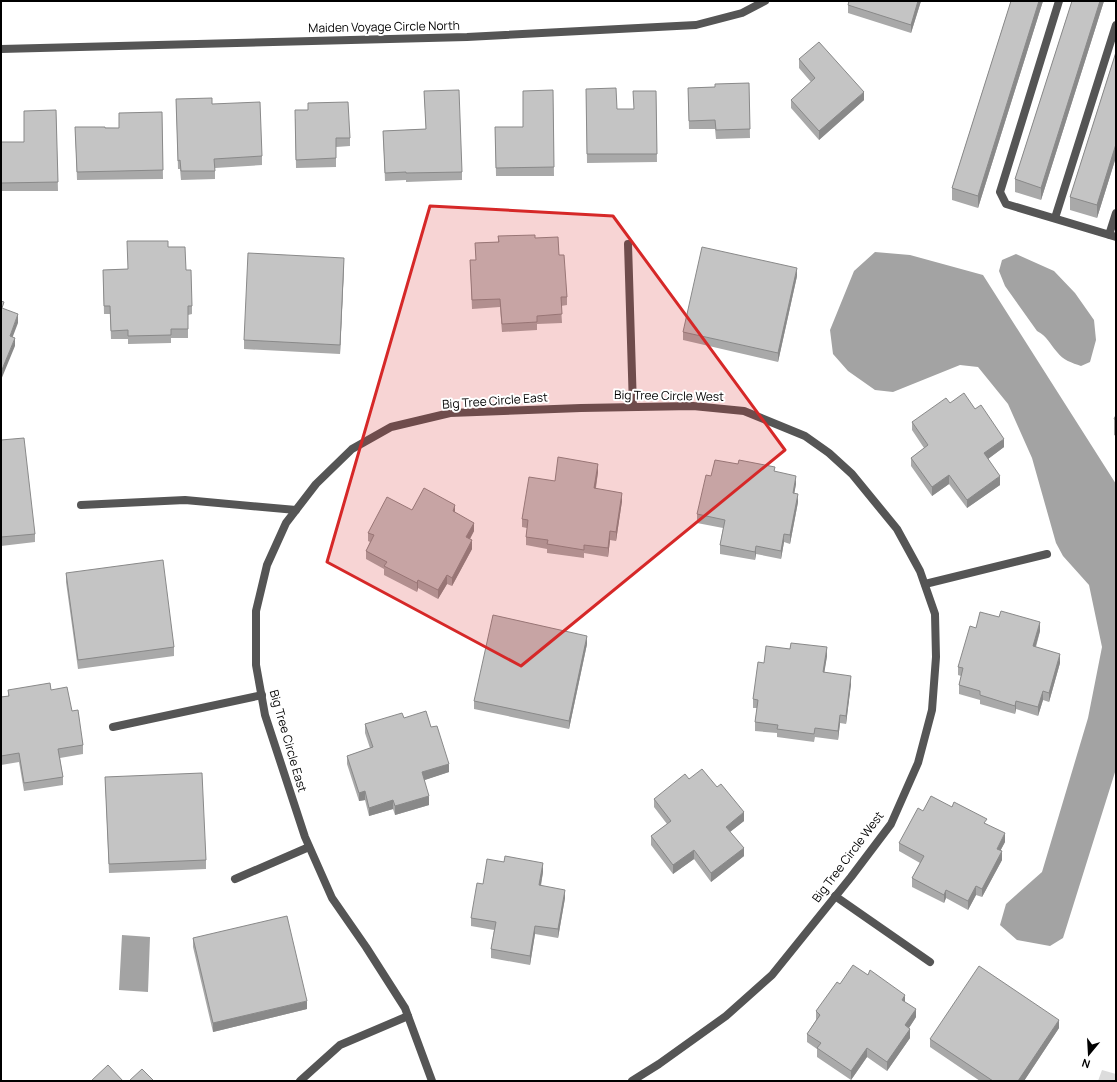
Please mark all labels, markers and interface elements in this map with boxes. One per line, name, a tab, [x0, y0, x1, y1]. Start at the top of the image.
street label: Maiden Voyage Circle North	[308, 17, 460, 36]
street label: Big Tree Circle West	[614, 386, 724, 405]
street label: Big Tree Circle East	[442, 388, 548, 413]
street label: Big Tree Circle East	[266, 688, 311, 794]
street label: Big Tree Circle West	[808, 808, 888, 906]
north arrow	[1069, 1034, 1109, 1074]
text: N	[1080, 1056, 1092, 1072]

